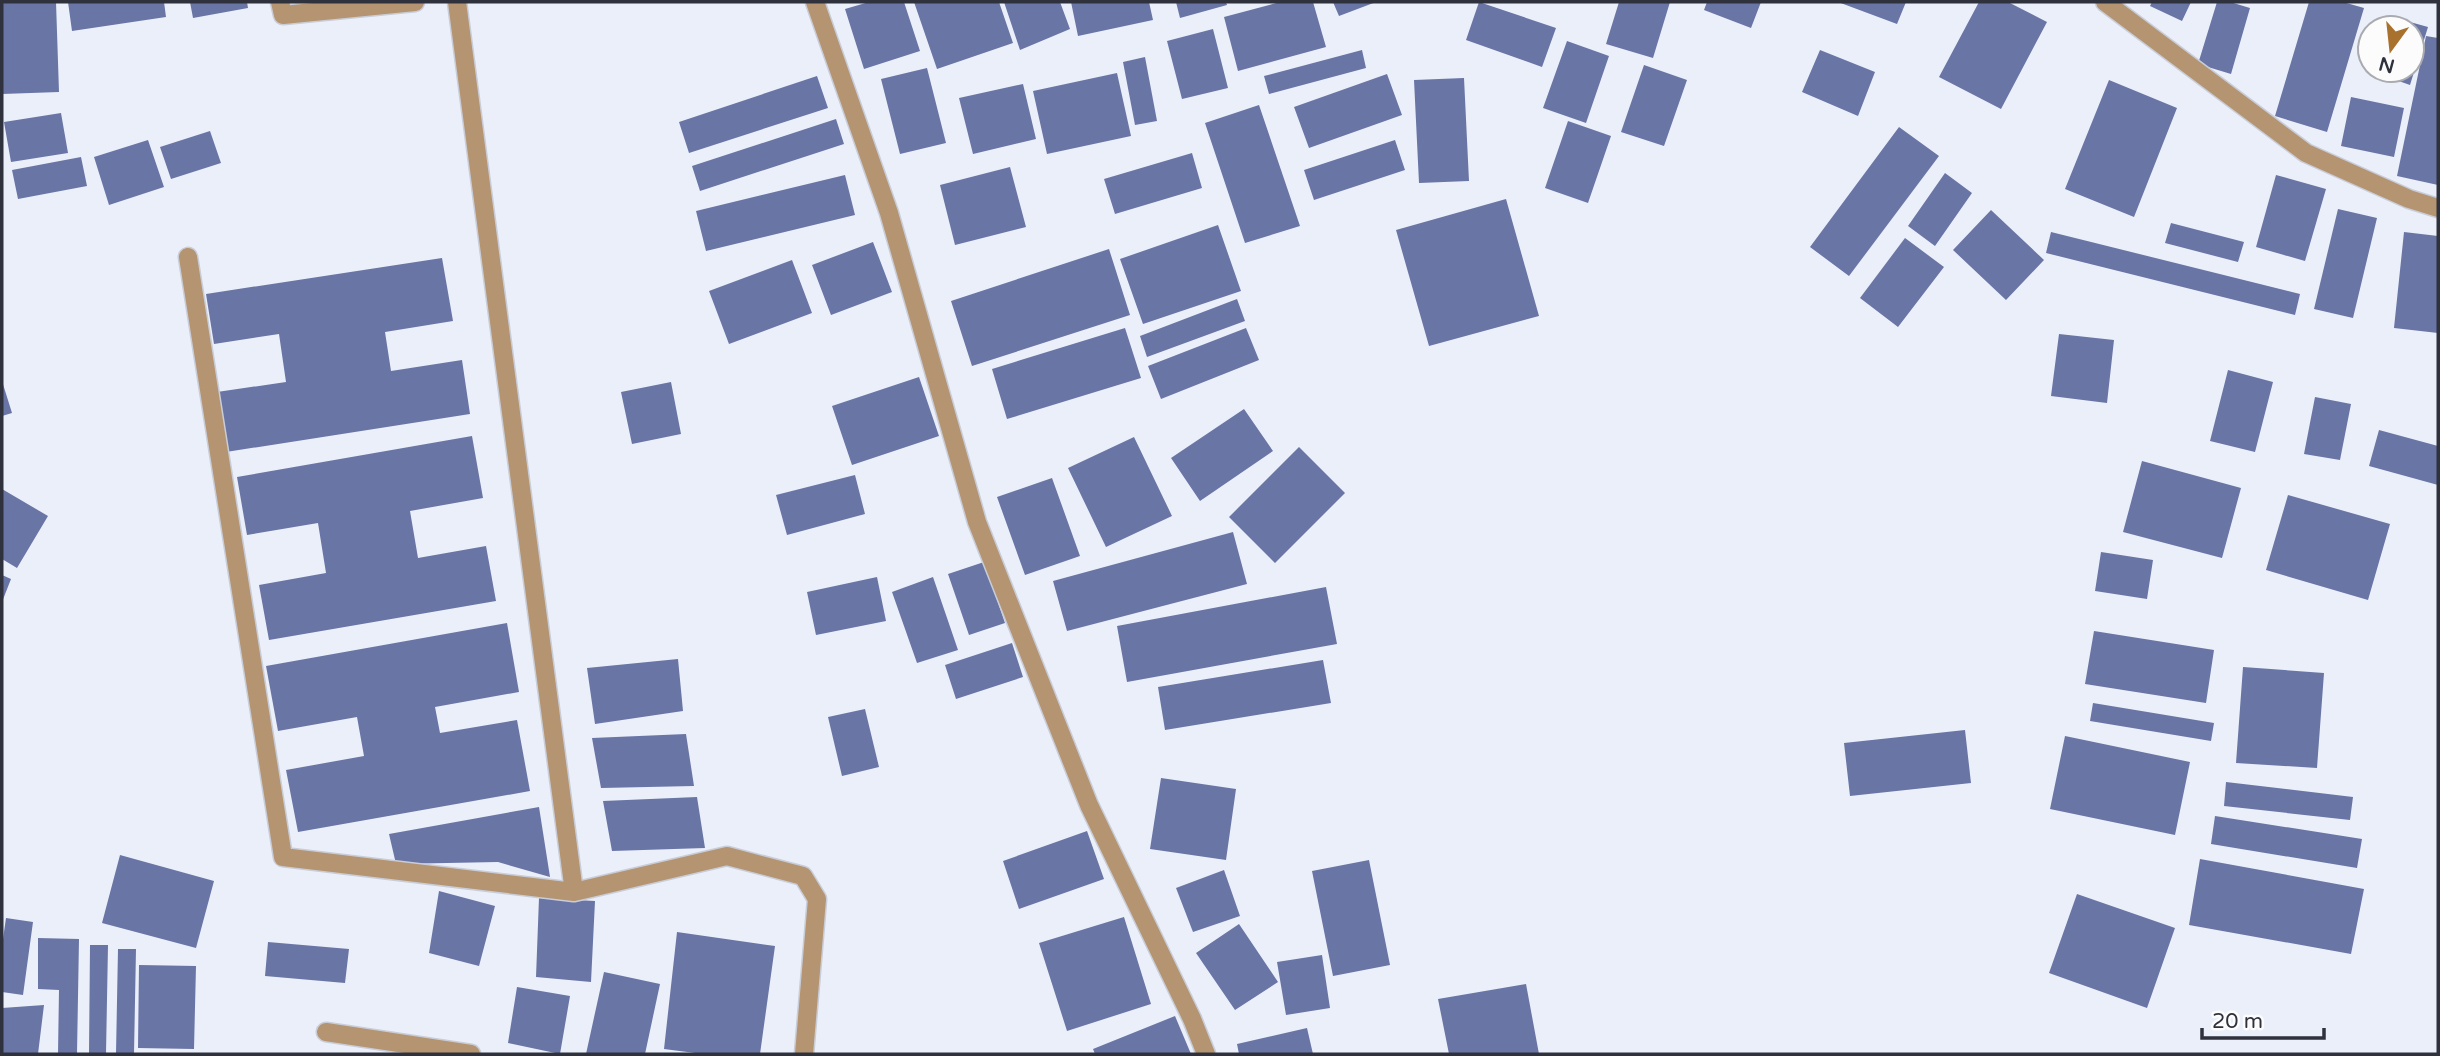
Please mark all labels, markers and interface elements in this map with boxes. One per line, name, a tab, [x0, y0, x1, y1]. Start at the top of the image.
north arrow	[2356, 14, 2426, 84]
text: N	[2377, 52, 2397, 77]
scale bar	[2202, 996, 2324, 1040]
text: 20 m	[2212, 1009, 2263, 1034]

